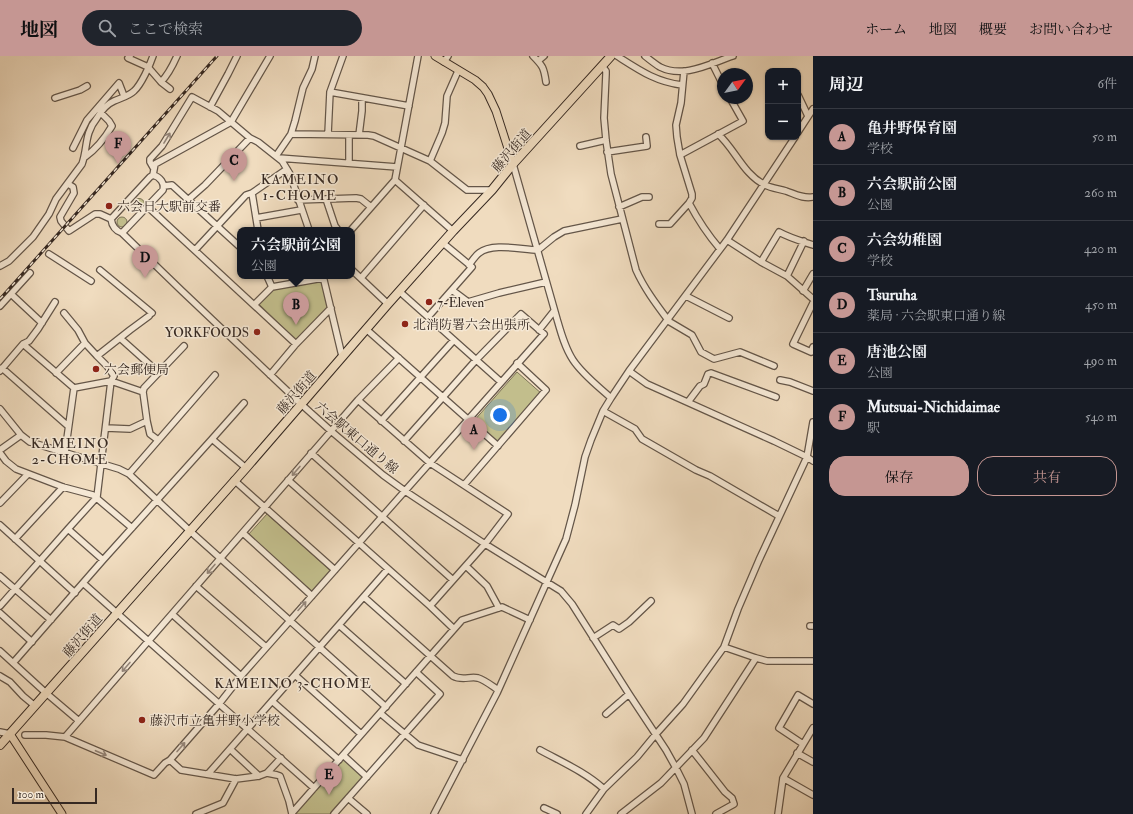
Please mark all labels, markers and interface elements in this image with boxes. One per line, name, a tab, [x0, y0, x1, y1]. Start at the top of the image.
search box	[82, 10, 362, 46]
icon: search	[96, 17, 118, 39]
text: 地図	[20, 18, 58, 42]
text: ここで検索	[128, 20, 203, 39]
text: ホーム	[865, 21, 907, 38]
text: 地図	[929, 21, 957, 38]
text: 概要	[979, 21, 1007, 38]
text: お問い合わせ	[1029, 21, 1113, 38]
north arrow	[717, 68, 753, 104]
map controls	[765, 68, 801, 140]
button: +	[765, 68, 801, 104]
text: 周辺	[829, 74, 863, 95]
text: 6件	[1097, 76, 1117, 92]
button: −	[765, 104, 801, 140]
text: 亀井野保育園	[867, 119, 957, 138]
street label: 藤沢街道	[489, 126, 535, 176]
text: A	[838, 129, 846, 145]
text: 50 m	[1092, 129, 1117, 145]
pin: F	[105, 131, 131, 164]
one-way arrow	[164, 132, 172, 144]
text: 学校	[867, 141, 893, 157]
pin: C	[221, 148, 247, 181]
district label: KAMEINO 1-CHOME	[261, 171, 339, 204]
text: 六会駅前公園	[867, 175, 957, 194]
text: B	[838, 185, 846, 201]
text: 260 m	[1084, 185, 1117, 201]
text: 公園	[867, 197, 893, 213]
place label: 六会日大駅前交番	[117, 199, 221, 215]
marker: 六会日大駅前交番	[104, 201, 114, 211]
popup	[237, 227, 355, 279]
text: 六会幼稚園	[867, 231, 942, 250]
text: 六会駅前公園	[251, 236, 341, 255]
text: C	[837, 241, 847, 257]
text: 420 m	[1084, 241, 1117, 257]
pin: D	[132, 245, 158, 278]
text: 学校	[867, 253, 893, 269]
text: 公園	[251, 258, 277, 274]
text: Tsuruha	[867, 286, 917, 305]
pin: B	[283, 292, 309, 325]
place label: 7-Eleven	[437, 295, 484, 311]
marker: 7-Eleven	[424, 297, 434, 307]
text: D	[837, 297, 847, 313]
text: 450 m	[1085, 297, 1117, 313]
text: 薬局 · 六会駅東口通り線	[867, 308, 1005, 324]
place label: 北消防署六会出張所	[413, 317, 530, 333]
marker: 北消防署六会出張所	[400, 319, 410, 329]
place label: YORKFOODS	[165, 325, 249, 341]
marker: YORKFOODS	[252, 327, 262, 337]
text: 唐池公園	[867, 343, 927, 362]
text: E	[837, 353, 847, 369]
text: 490 m	[1084, 353, 1117, 369]
place label: 六会郵便局	[104, 362, 169, 378]
marker: 六会郵便局	[91, 364, 101, 374]
text: 公園	[867, 365, 893, 381]
street label: 藤沢街道	[274, 368, 320, 418]
street label: 六会駅東口通り線	[311, 398, 401, 477]
text: Mutsuai-Nichidaimae	[867, 398, 1000, 417]
your location	[490, 405, 510, 425]
text: F	[838, 409, 846, 425]
text: 540 m	[1085, 409, 1117, 425]
pin: A	[461, 417, 487, 450]
text: 駅	[867, 420, 880, 436]
district label: KAMEINO 2-CHOME	[31, 435, 109, 468]
button: 保存	[829, 456, 969, 496]
button: 共有	[977, 456, 1117, 496]
one-way arrow	[292, 465, 301, 476]
one-way arrow	[207, 564, 216, 574]
one-way arrow	[298, 601, 307, 612]
street label: 藤沢街道	[60, 611, 106, 661]
one-way arrow	[121, 662, 131, 672]
district label: KAMEINO 3-CHOME	[214, 675, 372, 692]
place label: 藤沢市立亀井野小学校	[150, 713, 280, 729]
marker: 藤沢市立亀井野小学校	[137, 715, 147, 725]
one-way arrow	[176, 743, 185, 753]
one-way arrow	[94, 749, 106, 757]
pin: E	[316, 762, 342, 795]
scale bar	[12, 786, 97, 805]
text: 100 m	[18, 788, 44, 801]

